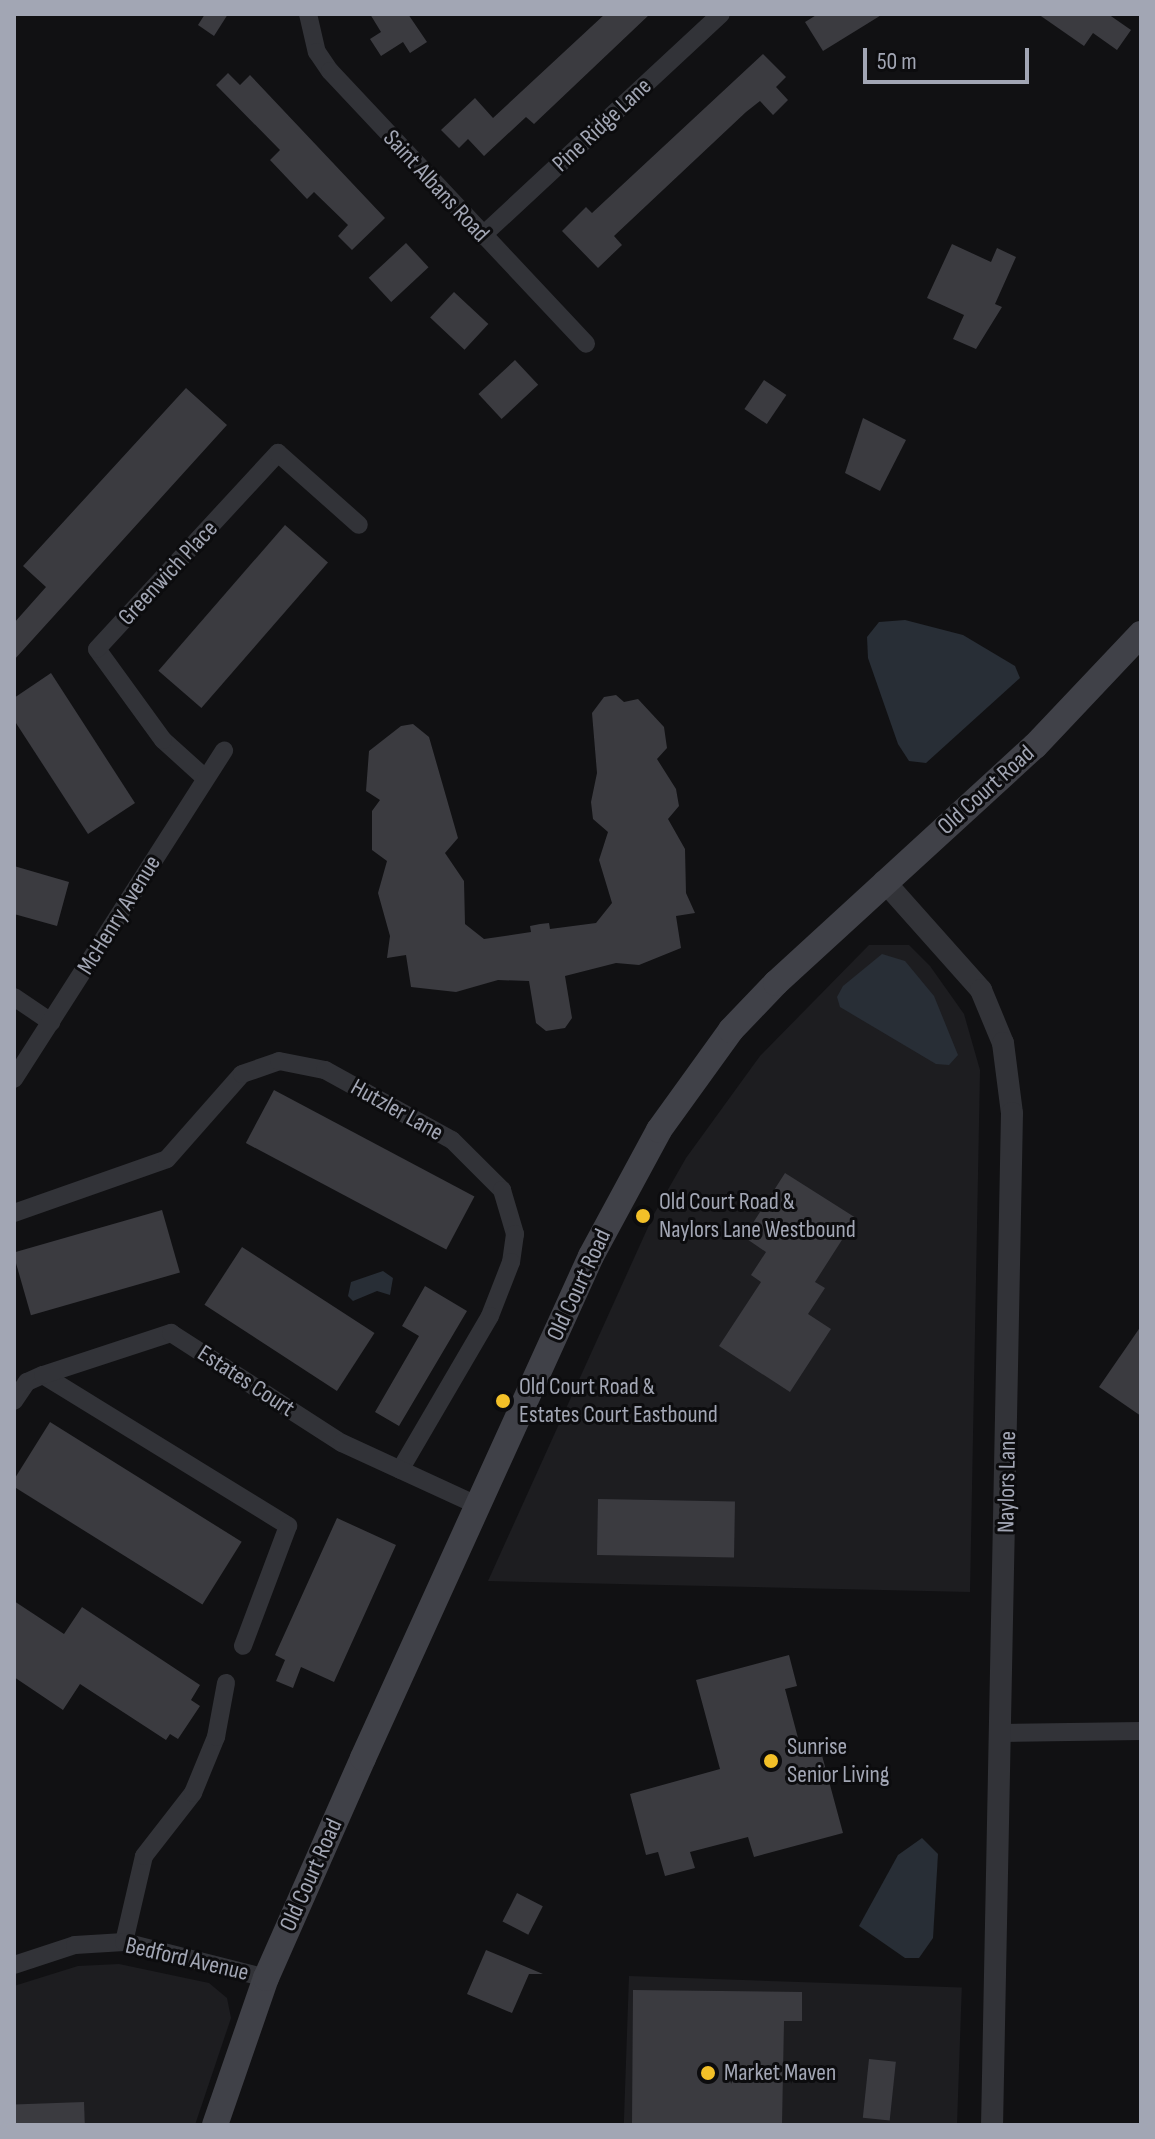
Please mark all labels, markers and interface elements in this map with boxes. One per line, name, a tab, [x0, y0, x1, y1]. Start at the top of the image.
scale bar	[867, 32, 1033, 82]
text: 50 m	[877, 47, 917, 76]
street label: Pine Ridge Lane	[547, 72, 657, 178]
street label: Saint Albans Road	[377, 124, 495, 248]
street label: Greenwich Place	[112, 515, 224, 631]
street label: Old Court Road	[932, 739, 1040, 841]
street label: McHenry Avenue	[71, 850, 167, 980]
street label: Hutzler Lane	[346, 1073, 448, 1147]
place label: Old Court Road & Naylors Lane Westbound	[659, 1188, 856, 1244]
marker: Old Court Road & Naylors Lane Westbound	[634, 1207, 652, 1225]
street label: Old Court Road	[541, 1225, 617, 1345]
street label: Estates Court	[192, 1339, 300, 1423]
place label: Old Court Road & Estates Court Eastbound	[519, 1373, 718, 1429]
marker: Old Court Road & Estates Court Eastbound	[494, 1392, 512, 1410]
street label: Naylors Lane	[992, 1431, 1022, 1533]
place label: Sunrise Senior Living	[787, 1733, 889, 1789]
marker: Sunrise Senior Living	[762, 1752, 780, 1770]
street label: Old Court Road	[273, 1814, 349, 1936]
street label: Bedford Avenue	[123, 1931, 251, 1987]
place label: Market Maven	[724, 2059, 836, 2087]
marker: Market Maven	[699, 2064, 717, 2082]

